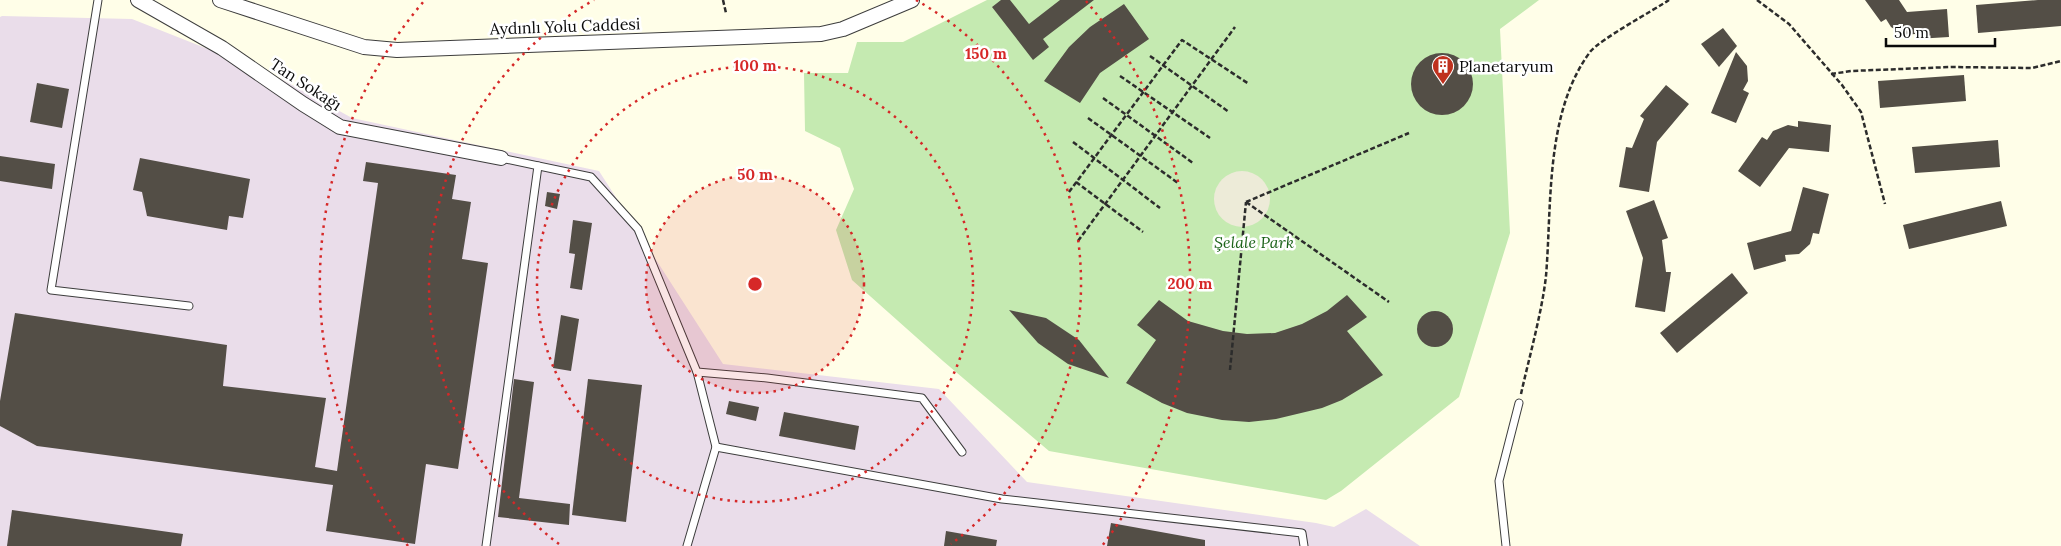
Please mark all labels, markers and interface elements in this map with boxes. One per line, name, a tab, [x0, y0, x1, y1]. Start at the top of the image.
street label: Aydınlı Yolu Caddesi	[488, 13, 641, 39]
scale bar	[1886, 15, 1995, 47]
text: 50 m	[1894, 23, 1929, 42]
text: 150 m	[965, 44, 1007, 63]
street label: Tan Sokağı	[267, 54, 345, 114]
building icon: Planetaryum	[1431, 54, 1455, 85]
text: 100 m	[734, 56, 777, 75]
place label: Planetaryum	[1459, 56, 1553, 76]
text: 50 m	[737, 165, 773, 184]
park label: Şelale Park	[1214, 232, 1294, 252]
text: 200 m	[1168, 274, 1213, 293]
centre of rings	[746, 275, 764, 293]

